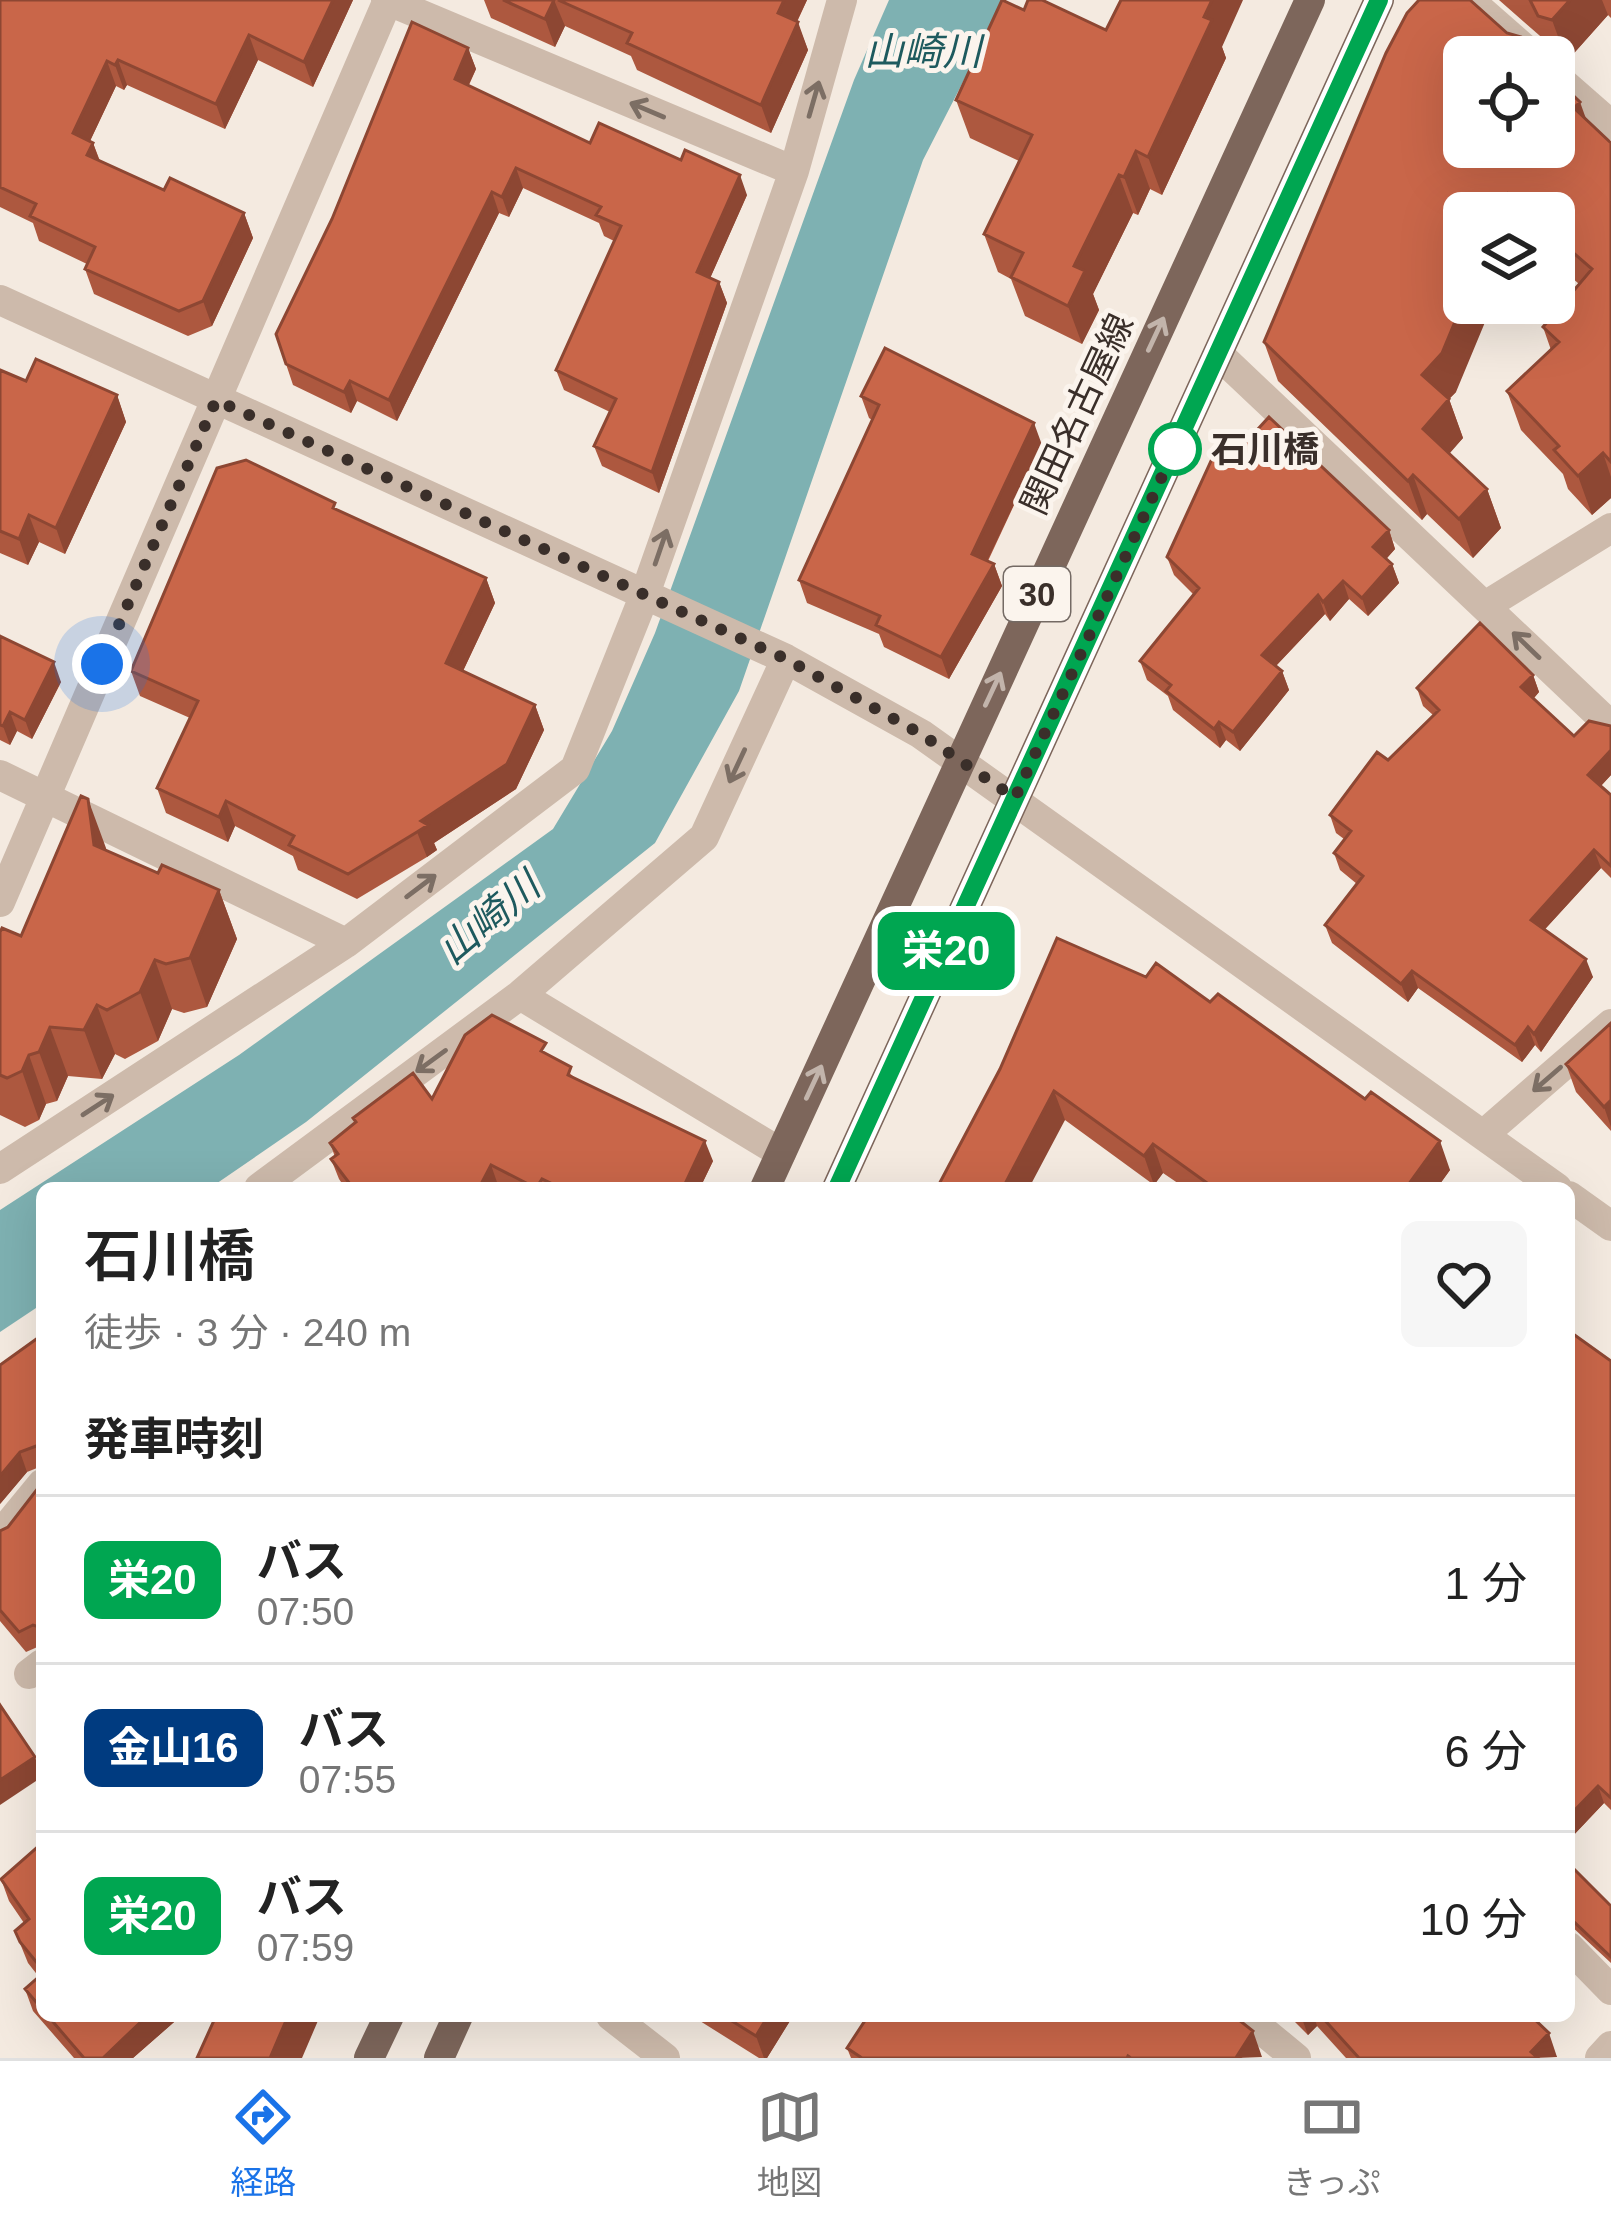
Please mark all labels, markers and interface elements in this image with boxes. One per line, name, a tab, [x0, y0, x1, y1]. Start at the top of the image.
water label: 山崎川	[864, 30, 985, 73]
map controls	[1443, 36, 1575, 324]
button: locate	[1443, 36, 1575, 168]
one-way arrow	[805, 80, 827, 118]
one-way arrow	[630, 98, 667, 119]
button: layers	[1443, 192, 1575, 324]
street label: 関田名古屋線	[1013, 307, 1141, 521]
one-way arrow	[1146, 317, 1168, 353]
marker: 石川橋	[1150, 424, 1200, 474]
place label: 石川橋	[1211, 429, 1319, 470]
one-way arrow	[652, 529, 674, 567]
road number: 30	[1004, 567, 1070, 621]
one-way arrow	[1512, 631, 1542, 660]
your location	[72, 634, 132, 694]
one-way arrow	[983, 672, 1005, 708]
one-way arrow	[725, 747, 747, 783]
water label: 山崎川	[430, 861, 551, 972]
one-way arrow	[404, 874, 437, 900]
line badge: 栄20	[877, 912, 1015, 990]
text: 栄20	[902, 927, 990, 974]
one-way arrow	[415, 1047, 448, 1073]
one-way arrow	[804, 1064, 826, 1100]
one-way arrow	[1532, 1065, 1563, 1093]
one-way arrow	[80, 1092, 114, 1117]
button: heart	[1401, 1221, 1527, 1347]
text: 石川橋	[84, 1224, 255, 1288]
text: 徒歩 · 3 分 · 240 m	[84, 1311, 411, 1354]
text: 発車時刻	[84, 1414, 264, 1465]
text: バス	[257, 1536, 347, 1587]
text: 栄20	[108, 1556, 197, 1603]
text: 1 分	[1444, 1558, 1527, 1609]
text: 07:50	[257, 1590, 354, 1633]
text: バス	[299, 1704, 389, 1755]
text: 金山16	[108, 1724, 239, 1771]
text: 6 分	[1444, 1726, 1527, 1777]
text: 07:55	[299, 1758, 396, 1801]
text: バス	[257, 1872, 347, 1923]
text: 栄20	[108, 1892, 197, 1939]
text: 10 分	[1419, 1894, 1527, 1945]
text: 07:59	[257, 1926, 354, 1969]
tab: 経路	[230, 2084, 296, 2204]
tab: 地図	[757, 2084, 823, 2204]
tab: きっぷ	[1283, 2084, 1381, 2204]

